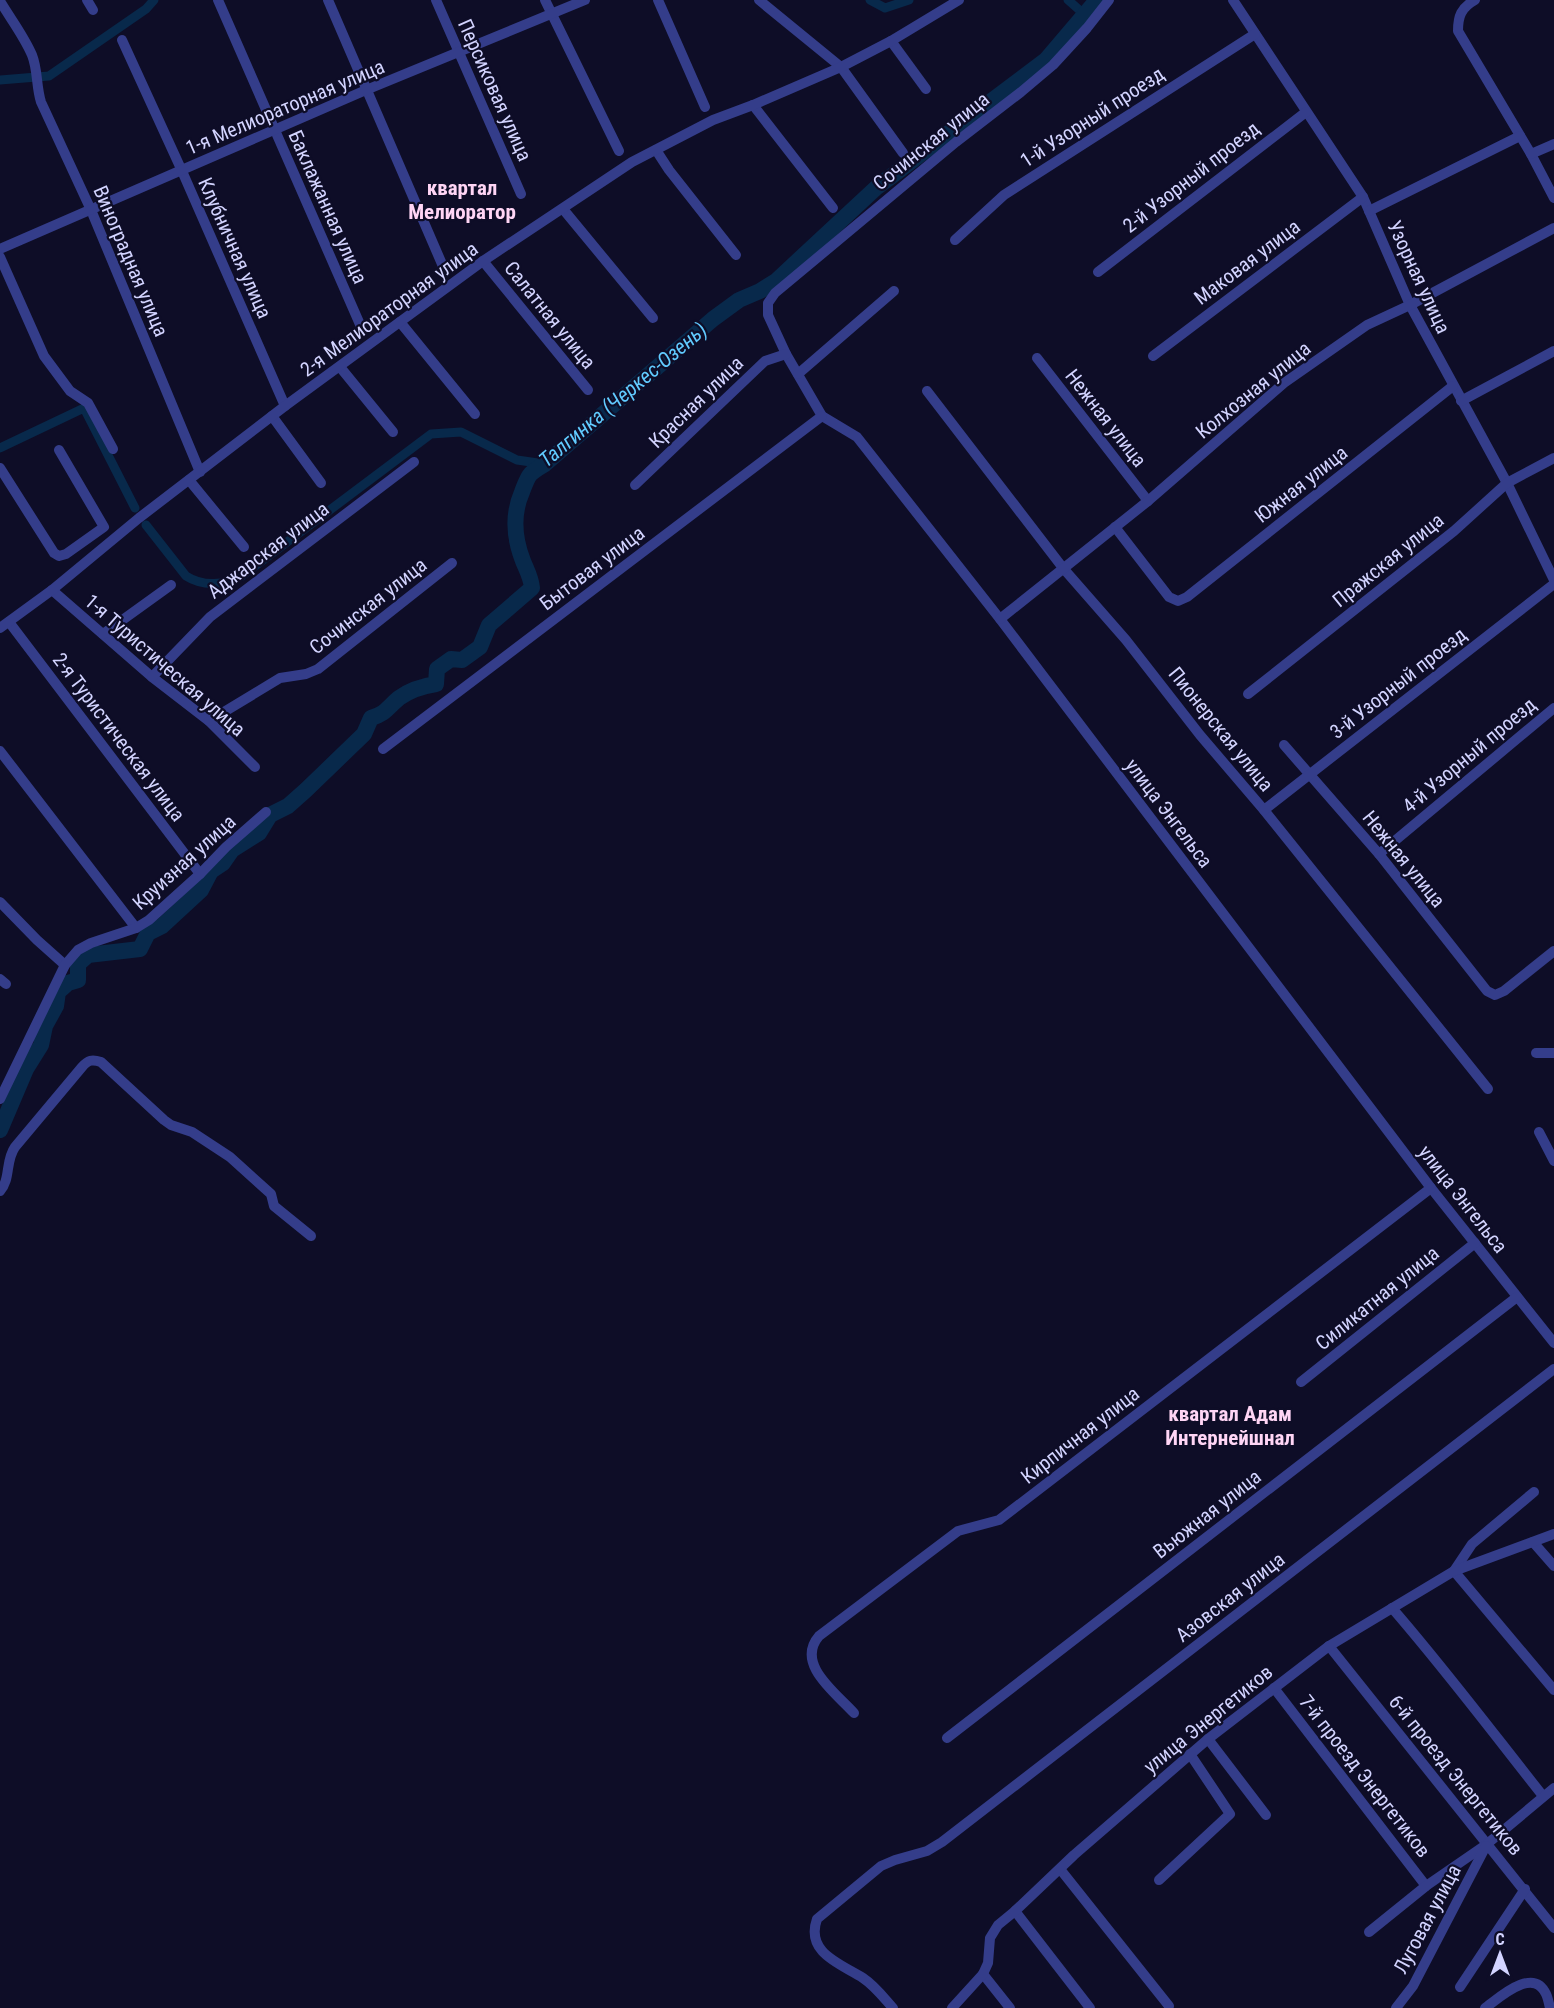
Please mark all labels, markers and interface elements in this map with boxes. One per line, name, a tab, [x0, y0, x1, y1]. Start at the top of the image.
street label: Персиковая улица	[453, 15, 537, 165]
street label: 1-я Мелиораторная улица	[182, 54, 388, 160]
street label: 1-й Узорный проезд	[1016, 61, 1169, 172]
street label: Сочинская улица	[868, 87, 994, 195]
street label: 2-й Узорный проезд	[1118, 116, 1264, 238]
street label: Баклажанная улица	[283, 127, 373, 287]
street label: Клубничная улица	[193, 174, 277, 322]
district label: квартал Мелиоратор	[408, 176, 516, 224]
street label: Виноградная улица	[88, 182, 174, 340]
street label: Маковая улица	[1189, 214, 1305, 310]
street label: Узорная улица	[1382, 217, 1456, 337]
street label: 2-я Мелиораторная улица	[296, 236, 482, 382]
street label: Салатная улица	[499, 256, 601, 374]
water label: Талгинка (Черкес-Озень)	[534, 318, 712, 472]
street label: Колхозная улица	[1191, 336, 1315, 444]
street label: Красная улица	[644, 351, 748, 453]
street label: Нежная улица	[1060, 364, 1152, 472]
street label: Южная улица	[1250, 440, 1352, 528]
street label: Аджарская улица	[202, 496, 334, 604]
street label: Пражская улица	[1328, 508, 1448, 612]
street label: Бытовая улица	[535, 521, 649, 615]
street label: Сочинская улица	[305, 553, 431, 659]
street label: 1-я Туристическая улица	[80, 589, 250, 741]
street label: 3-й Узорный проезд	[1325, 622, 1471, 744]
street label: 2-я Туристическая улица	[48, 648, 190, 826]
street label: Пионерская улица	[1163, 662, 1279, 796]
street label: 4-й Узорный проезд	[1397, 692, 1541, 818]
street label: улица Энгельса	[1120, 754, 1218, 872]
street label: Нежная улица	[1358, 806, 1450, 912]
street label: Круизная улица	[127, 809, 241, 915]
street label: улица Энгельса	[1413, 1140, 1513, 1258]
street label: Силикатная улица	[1310, 1241, 1444, 1355]
street label: Кирпичная улица	[1016, 1381, 1144, 1489]
district label: квартал Адам Интернейшнал	[1165, 1402, 1295, 1450]
street label: Вьюжная улица	[1148, 1464, 1266, 1564]
street label: Азовская улица	[1171, 1547, 1289, 1647]
street label: улица Энергетиков	[1139, 1660, 1277, 1778]
street label: 7-й проезд Энергетиков	[1294, 1690, 1436, 1862]
street label: 6-й проезд Энергетиков	[1384, 1690, 1528, 1860]
street label: Луговая улица	[1388, 1860, 1466, 1978]
north arrow	[1470, 1924, 1530, 1984]
text: С	[1495, 1930, 1505, 1949]

